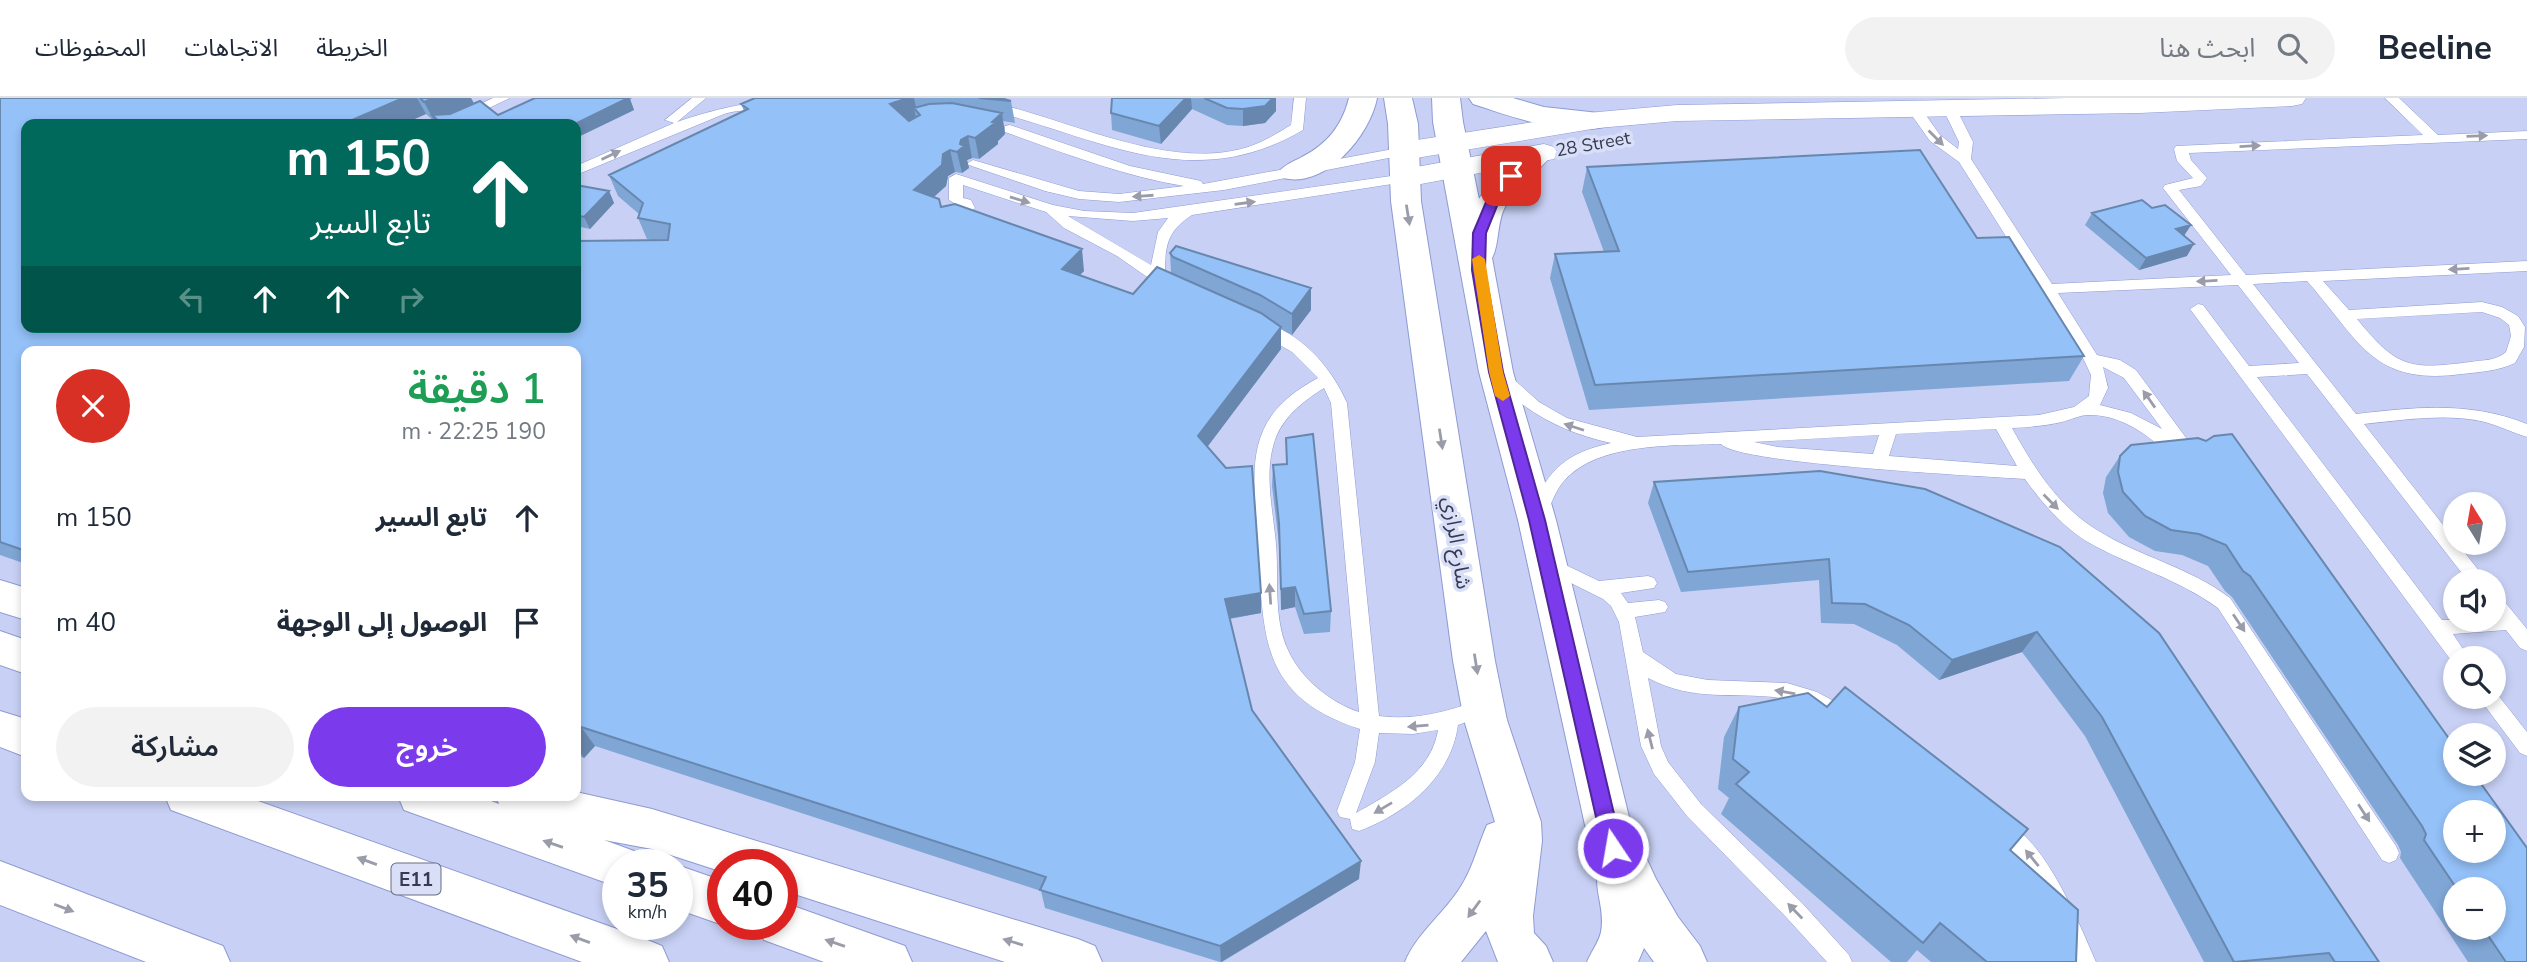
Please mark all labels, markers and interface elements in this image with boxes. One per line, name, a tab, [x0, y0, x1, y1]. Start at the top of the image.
search box	[1845, 17, 2335, 80]
text: Beeline	[2377, 26, 2492, 71]
icon: search	[2273, 29, 2311, 67]
text: ابحث هنا	[2159, 31, 2255, 66]
text: المحفوظات	[35, 32, 146, 64]
text: الاتجاهات	[184, 32, 278, 64]
text: الخريطة	[316, 32, 388, 64]
text: 150 m	[287, 125, 431, 192]
street label: 28 Street	[1554, 126, 1633, 162]
one-way arrow	[1927, 129, 1944, 145]
one-way arrow	[2466, 131, 2488, 142]
one-way arrow	[2239, 140, 2261, 151]
pin	[1481, 146, 1541, 206]
icon: ahead	[455, 147, 546, 238]
one-way arrow	[601, 149, 621, 160]
icon: arrive	[1492, 157, 1530, 195]
one-way arrow	[1132, 191, 1154, 202]
one-way arrow	[1010, 196, 1031, 206]
one-way arrow	[1234, 197, 1256, 208]
text: تابع السير	[311, 201, 431, 244]
one-way arrow	[1402, 204, 1413, 226]
one-way arrow	[2448, 264, 2470, 275]
one-way arrow	[2196, 276, 2218, 287]
icon: left	[173, 280, 211, 318]
icon: ahead	[246, 280, 284, 318]
icon: ahead	[319, 280, 357, 318]
icon: right	[392, 280, 430, 318]
text: 1 دقيقة	[408, 361, 546, 418]
button: close	[56, 369, 130, 443]
one-way arrow	[2142, 390, 2156, 408]
text: 190 m · 22:25	[401, 416, 546, 447]
one-way arrow	[1563, 421, 1584, 432]
one-way arrow	[1436, 429, 1447, 451]
north arrow	[2443, 492, 2506, 555]
map controls	[2443, 492, 2506, 940]
one-way arrow	[2042, 493, 2058, 510]
street label: شارع الرازي	[1434, 495, 1478, 592]
icon: ahead	[508, 499, 546, 537]
text: 150 m	[56, 500, 132, 535]
text: تابع السير	[376, 500, 487, 535]
button: sound	[2443, 569, 2506, 632]
one-way arrow	[1264, 582, 1275, 604]
icon: arrive	[508, 604, 546, 642]
text: 40 m	[56, 605, 116, 640]
text: الوصول إلى الوجهة	[277, 605, 487, 640]
one-way arrow	[2232, 614, 2246, 632]
button: search	[2443, 646, 2506, 709]
one-way arrow	[1471, 653, 1482, 675]
one-way arrow	[1774, 686, 1796, 697]
button: مشاركة	[56, 707, 294, 787]
button: خروج	[308, 707, 546, 787]
one-way arrow	[1407, 721, 1429, 732]
button: layers	[2443, 723, 2506, 786]
one-way arrow	[1645, 728, 1656, 750]
button: +	[2443, 800, 2506, 863]
one-way arrow	[1373, 802, 1393, 814]
one-way arrow	[2357, 804, 2370, 823]
position arrow	[1576, 811, 1650, 885]
one-way arrow	[543, 838, 564, 849]
speed limit sign: 40	[707, 849, 798, 940]
one-way arrow	[2024, 850, 2039, 868]
one-way arrow	[356, 855, 377, 866]
text: 35	[626, 862, 669, 909]
road number: E11	[392, 864, 440, 894]
button: −	[2443, 877, 2506, 940]
text: km/h	[628, 900, 667, 924]
one-way arrow	[1467, 900, 1481, 919]
one-way arrow	[53, 902, 74, 913]
one-way arrow	[1787, 903, 1804, 920]
one-way arrow	[570, 933, 591, 944]
one-way arrow	[1002, 936, 1023, 946]
one-way arrow	[824, 937, 845, 948]

